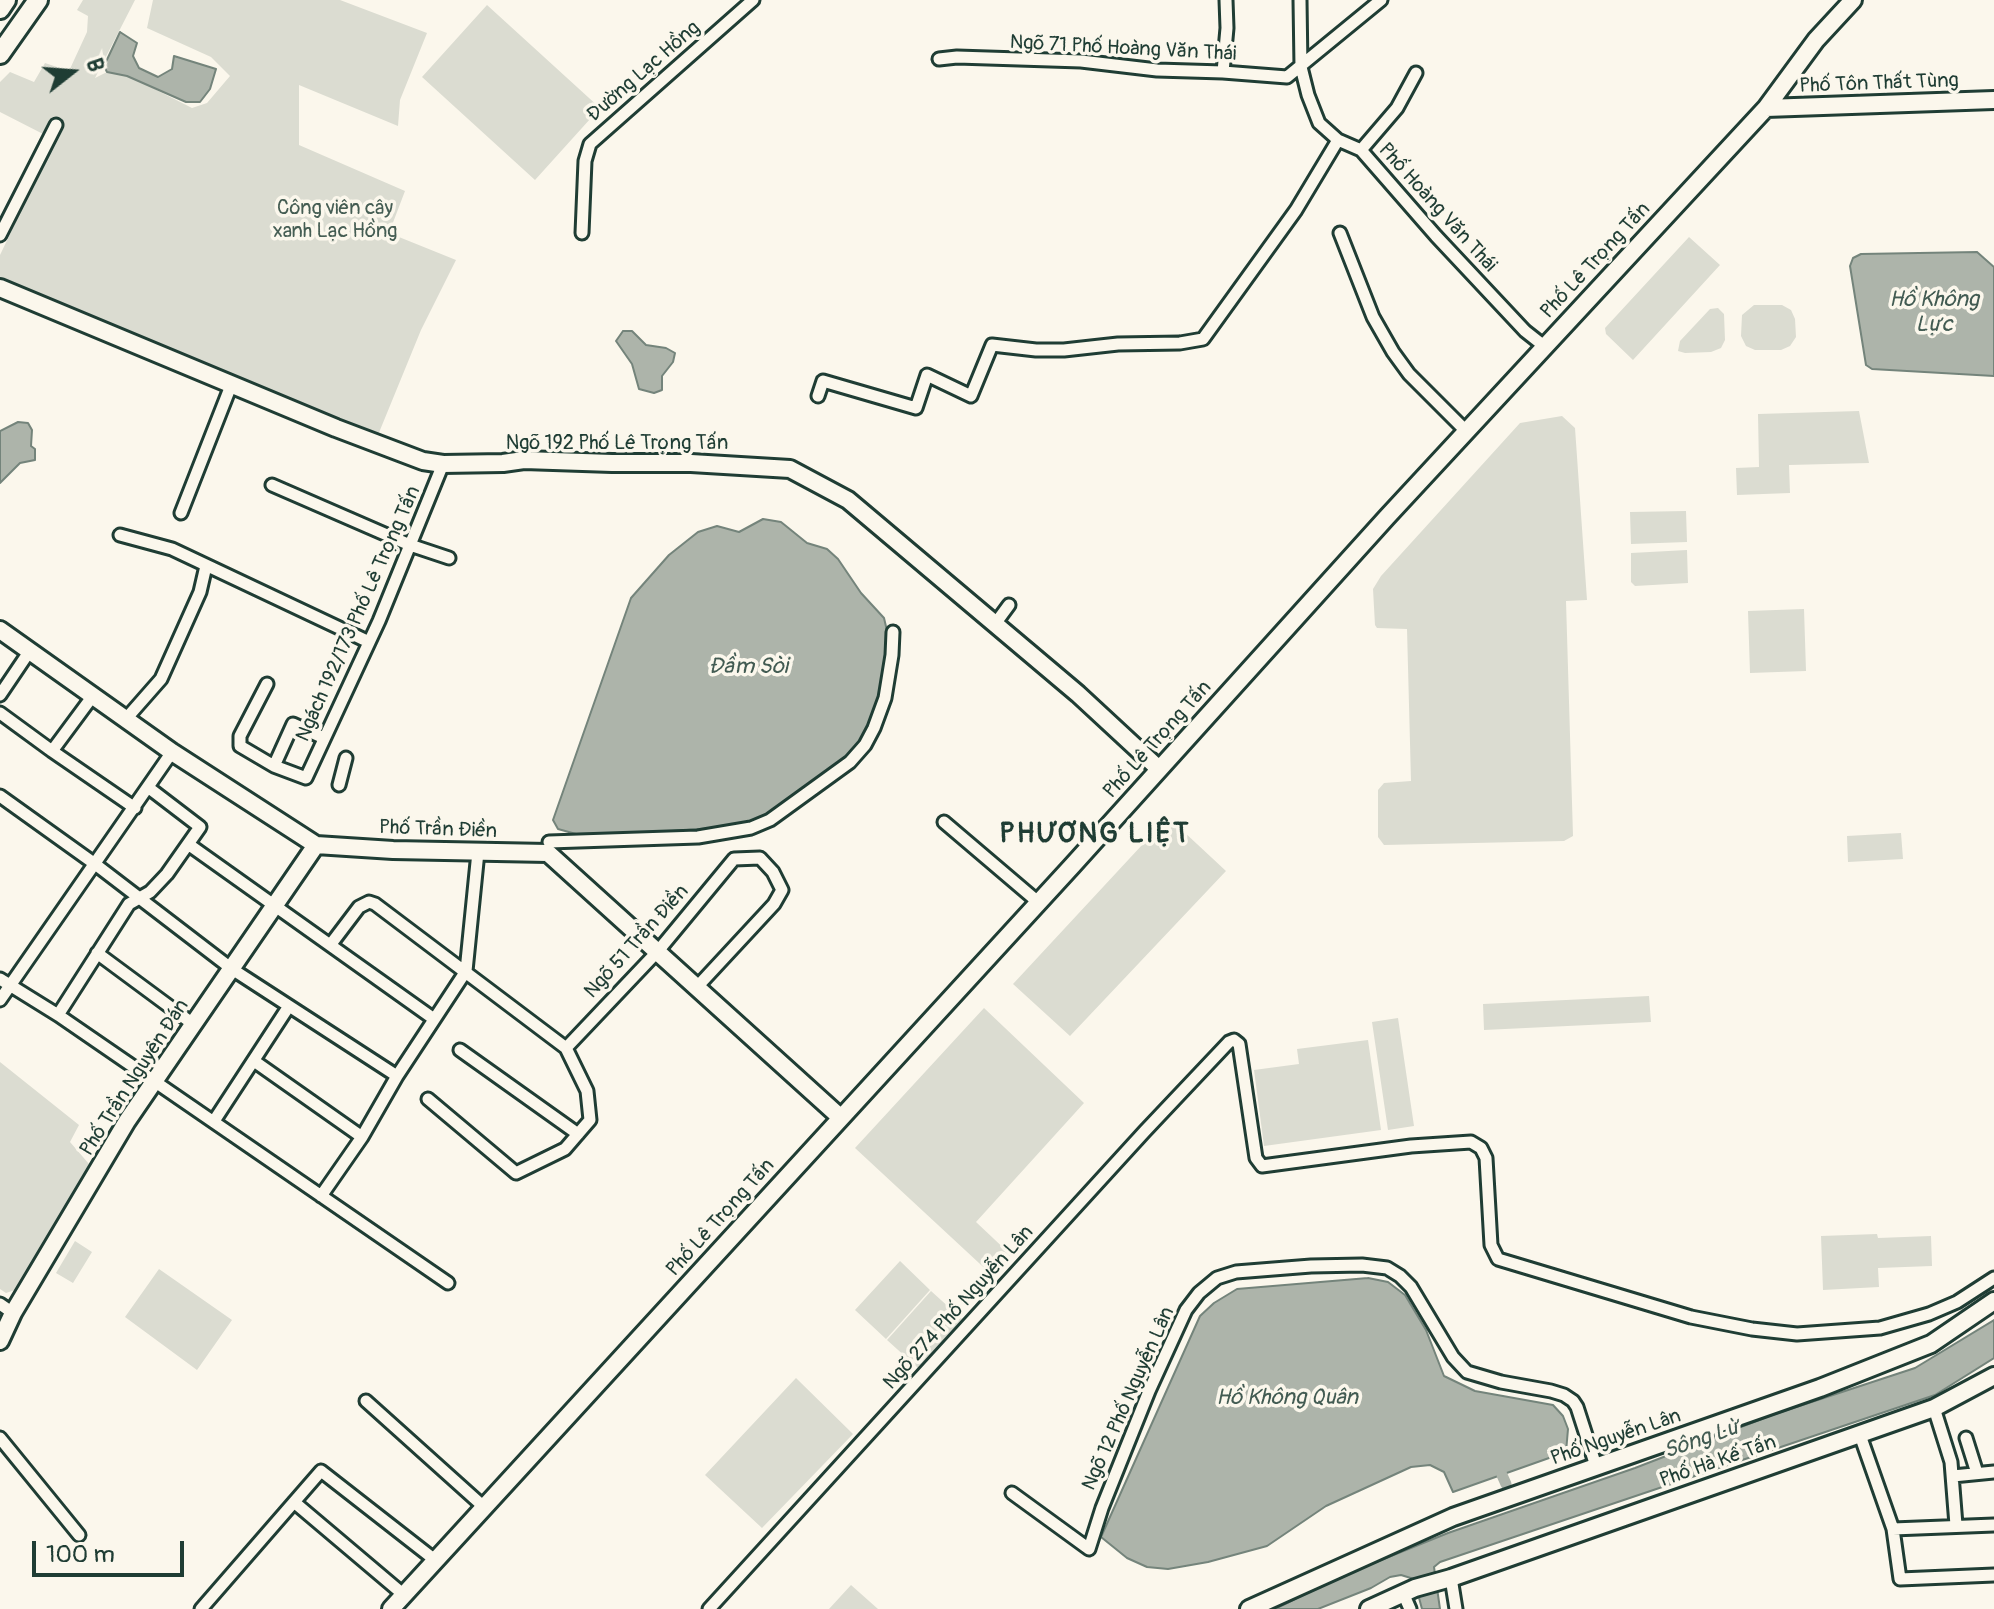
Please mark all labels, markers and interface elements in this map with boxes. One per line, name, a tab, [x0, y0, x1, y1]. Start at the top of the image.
street label: Đường Lạc Hồng	[583, 16, 705, 128]
street label: Ngõ 71 Phố Hoàng Văn Thái	[1009, 31, 1237, 67]
north arrow	[32, 32, 112, 112]
text: B	[80, 55, 110, 75]
street label: Phố Tôn Thất Tùng	[1799, 69, 1959, 99]
street label: Phố Hoàng Văn Thái	[1373, 139, 1501, 277]
park label: Công viên cây xanh Lạc Hồng	[273, 197, 397, 244]
street label: Phố Lê Trọng Tấn	[1536, 198, 1656, 324]
water label: Hồ Không Lực	[1889, 287, 1979, 338]
street label: Ngõ 192 Phố Lê Trọng Tấn	[506, 432, 728, 456]
street label: Ngách 192/173 Phố Lê Trọng Tấn	[292, 482, 426, 746]
water label: Đầm Sòi	[708, 654, 788, 680]
street label: Phố Lê Trọng Tấn	[1099, 676, 1217, 804]
street label: Phố Trần Điền	[378, 816, 498, 844]
district label: PHƯƠNG LIỆT	[999, 818, 1191, 852]
street label: Ngõ 51 Trần Điền	[580, 880, 694, 1004]
street label: Phố Trần Nguyên Đán	[75, 995, 195, 1161]
street label: Phố Lê Trọng Tấn	[662, 1154, 780, 1282]
street label: Ngõ 274 Phố Nguyễn Lân	[879, 1221, 1039, 1395]
street label: Ngõ 12 Phố Nguyễn Lân	[1078, 1304, 1180, 1494]
water label: Hồ Không Quân	[1216, 1385, 1358, 1411]
street label: Phố Nguyễn Lân	[1548, 1405, 1684, 1471]
water label: Sông Lừ	[1660, 1415, 1744, 1465]
street label: Phố Hà Kế Tấn	[1657, 1431, 1779, 1493]
scale bar	[36, 1525, 188, 1575]
text: 100 m	[46, 1540, 115, 1569]

